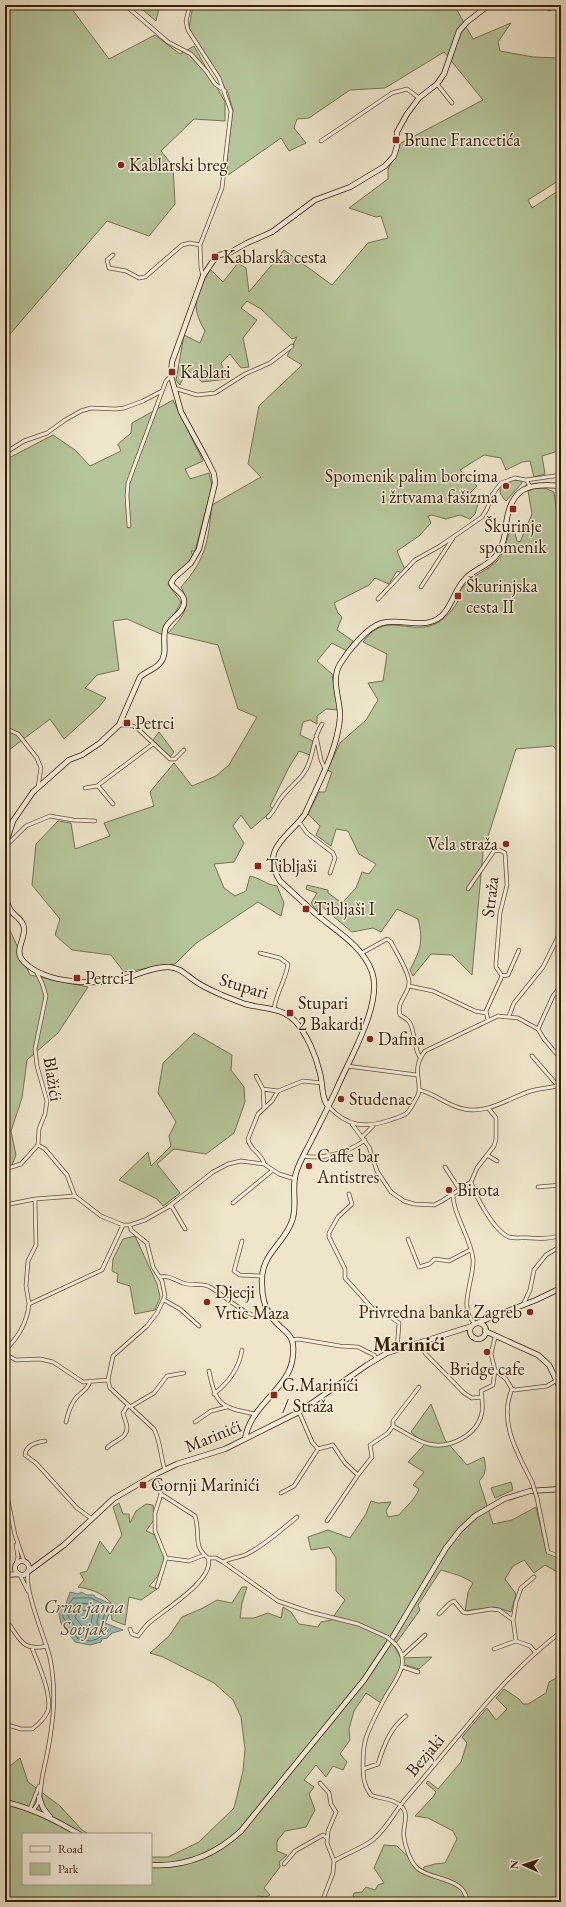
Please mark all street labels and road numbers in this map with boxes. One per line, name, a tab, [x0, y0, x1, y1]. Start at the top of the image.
street label: Straža	[476, 874, 504, 919]
street label: Stupari	[217, 967, 272, 1004]
street label: Blažići	[39, 1055, 68, 1103]
street label: Marinići	[181, 1414, 245, 1457]
street label: Bezjaki	[400, 1728, 449, 1781]

